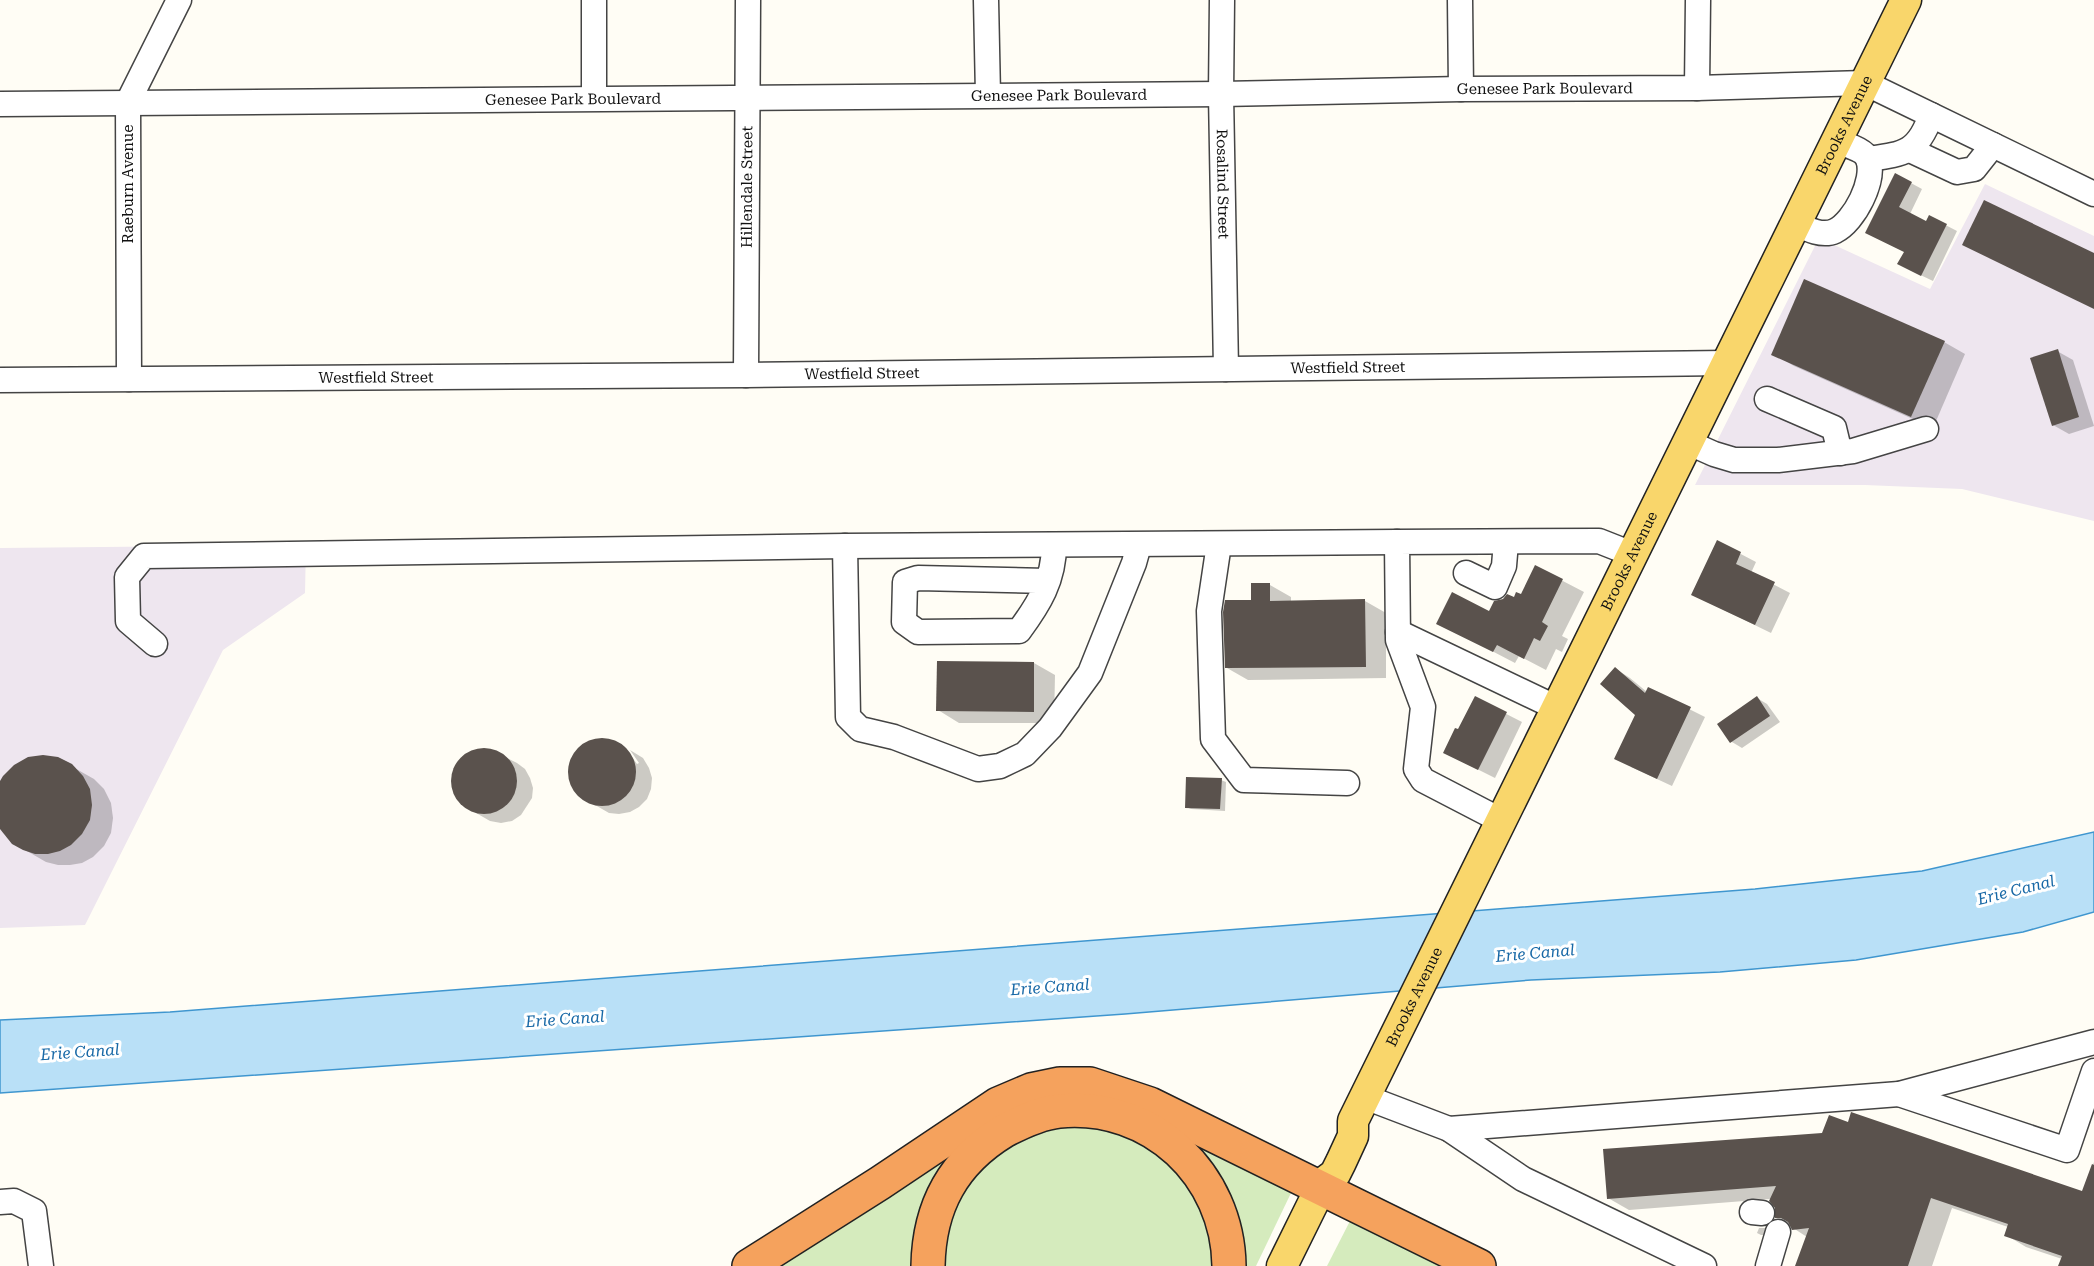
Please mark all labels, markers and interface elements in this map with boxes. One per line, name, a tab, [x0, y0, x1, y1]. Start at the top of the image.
street label: Brooks Avenue	[1812, 72, 1876, 178]
street label: Genesee Park Boulevard	[1457, 79, 1633, 98]
street label: Genesee Park Boulevard	[971, 86, 1147, 105]
street label: Genesee Park Boulevard	[485, 90, 661, 109]
street label: Raeburn Avenue	[119, 125, 137, 243]
street label: Hillendale Street	[738, 126, 756, 248]
street label: Rosalind Street	[1213, 129, 1233, 240]
street label: Westfield Street	[1290, 358, 1406, 377]
street label: Westfield Street	[804, 364, 920, 383]
street label: Westfield Street	[318, 368, 434, 387]
street label: Brooks Avenue	[1597, 508, 1661, 614]
water label: Erie Canal	[1974, 871, 2057, 909]
water label: Erie Canal	[1494, 940, 1575, 966]
street label: Brooks Avenue	[1382, 944, 1446, 1050]
water label: Erie Canal	[1009, 975, 1090, 999]
water label: Erie Canal	[524, 1007, 605, 1031]
water label: Erie Canal	[39, 1040, 120, 1064]

